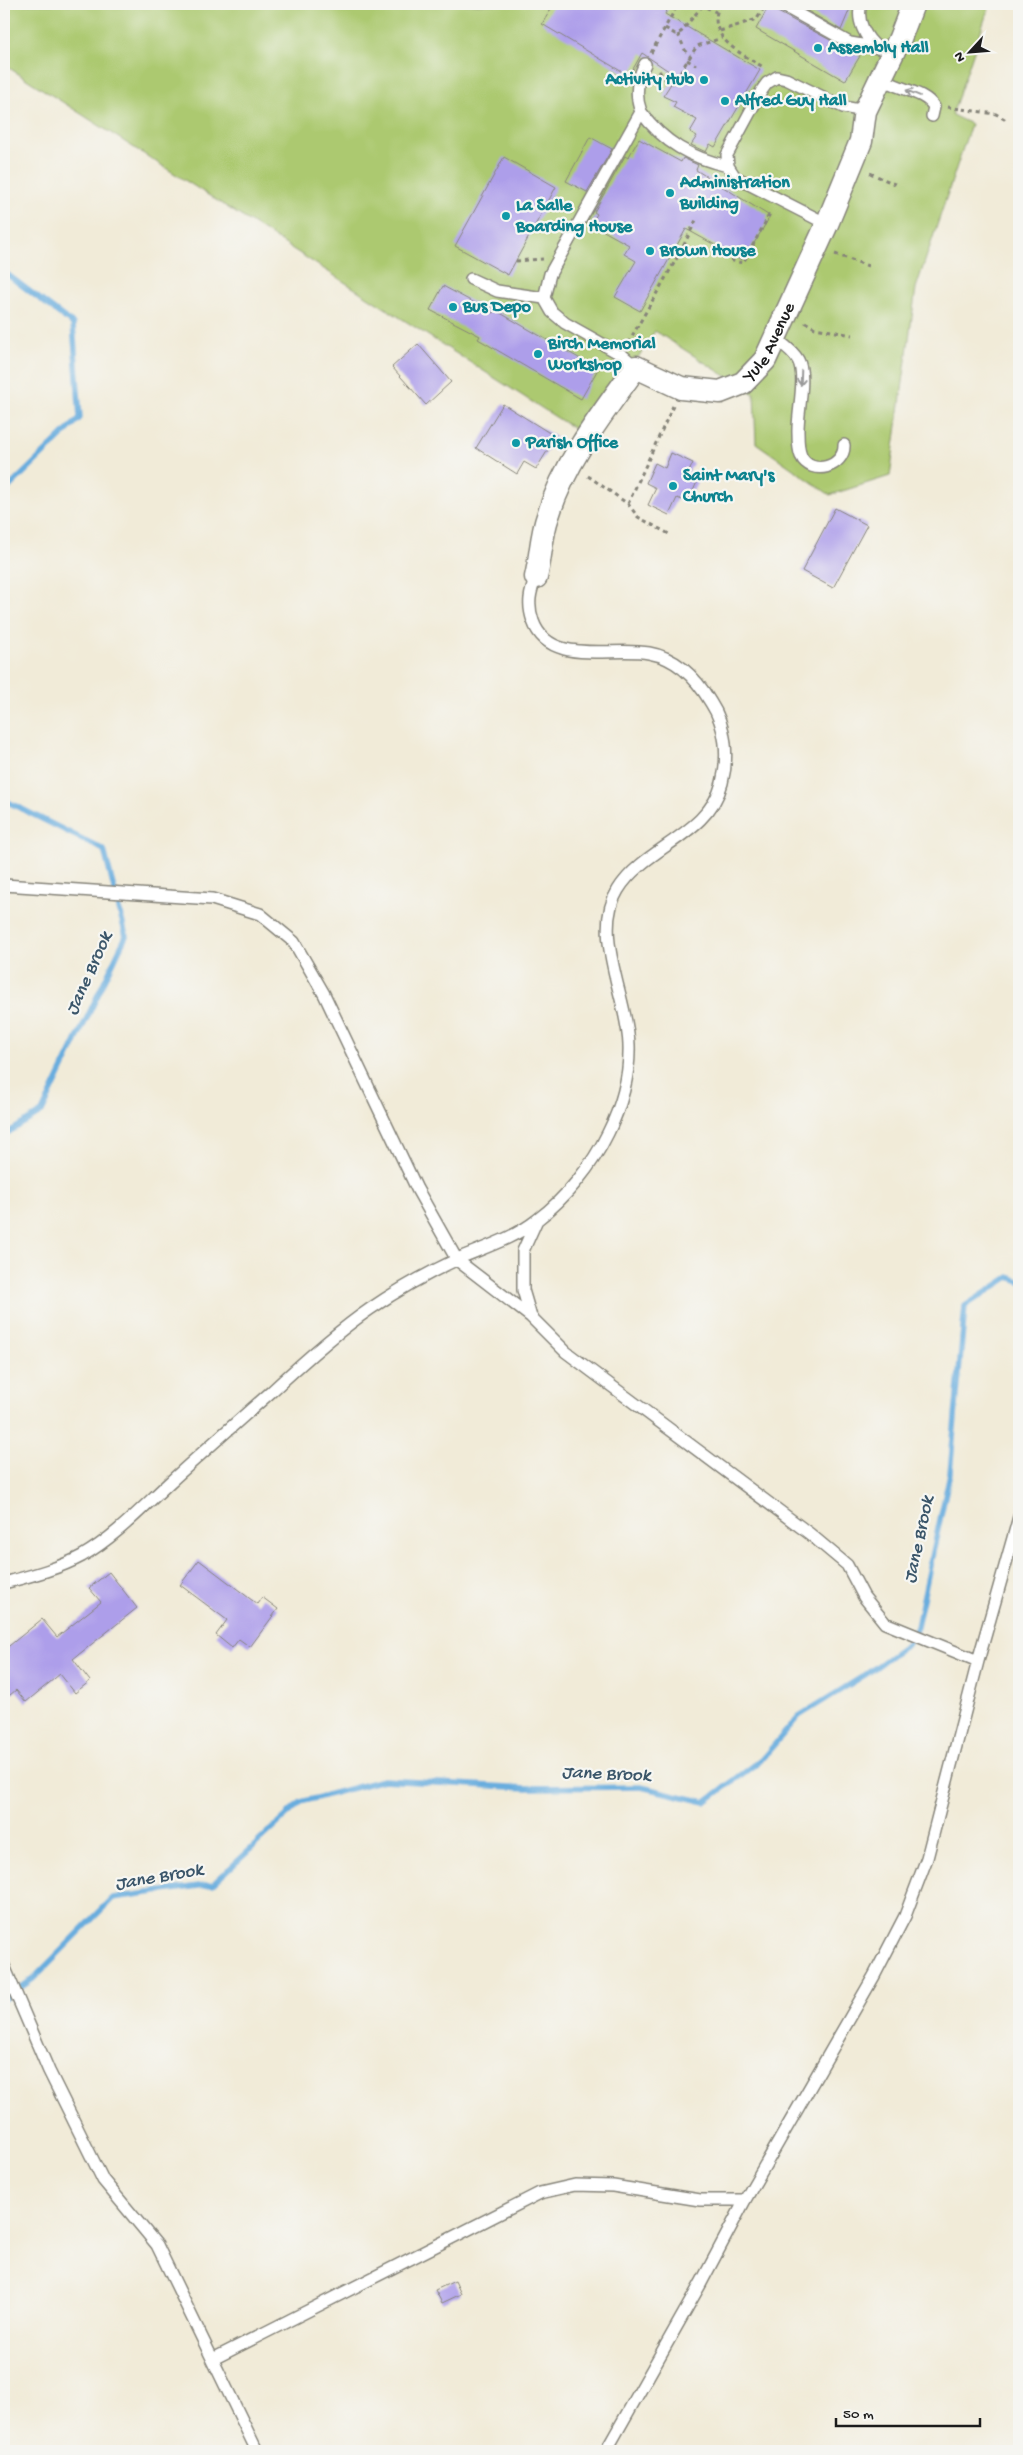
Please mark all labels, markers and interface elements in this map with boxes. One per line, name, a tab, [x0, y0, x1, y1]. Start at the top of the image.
north arrow	[946, 28, 996, 78]
place label: Assembly Hall	[827, 38, 929, 59]
marker: Assembly Hall	[812, 42, 824, 54]
text: N	[951, 49, 970, 64]
place label: Activity Hub	[604, 70, 694, 91]
marker: Activity Hub	[698, 74, 710, 86]
one-way arrow	[906, 88, 921, 97]
place label: Alfred Guy Hall	[734, 91, 847, 112]
marker: Alfred Guy Hall	[719, 95, 731, 107]
place label: Administration Building	[679, 173, 790, 215]
marker: Administration Building	[664, 187, 676, 199]
place label: La Salle Boarding House	[515, 196, 633, 238]
marker: La Salle Boarding House	[500, 210, 512, 222]
place label: Brown House	[659, 241, 756, 262]
marker: Brown House	[644, 245, 656, 257]
place label: Bus Depo	[462, 297, 531, 318]
street label: Yule Avenue	[738, 299, 800, 388]
marker: Bus Depo	[447, 301, 459, 313]
place label: Birch Memorial Workshop	[547, 334, 656, 376]
marker: Birch Memorial Workshop	[532, 348, 544, 360]
one-way arrow	[796, 369, 805, 385]
place label: Parish Office	[525, 433, 619, 454]
marker: Parish Office	[510, 437, 522, 449]
place label: Saint Mary's Church	[682, 466, 776, 508]
marker: Saint Mary's Church	[667, 480, 679, 492]
water label: Jane Brook	[61, 927, 119, 1019]
water label: Jane Brook	[900, 1493, 941, 1586]
water label: Jane Brook	[561, 1762, 652, 1788]
water label: Jane Brook	[113, 1859, 206, 1897]
scale bar	[836, 2395, 979, 2427]
text: 50 m	[843, 2406, 874, 2424]

